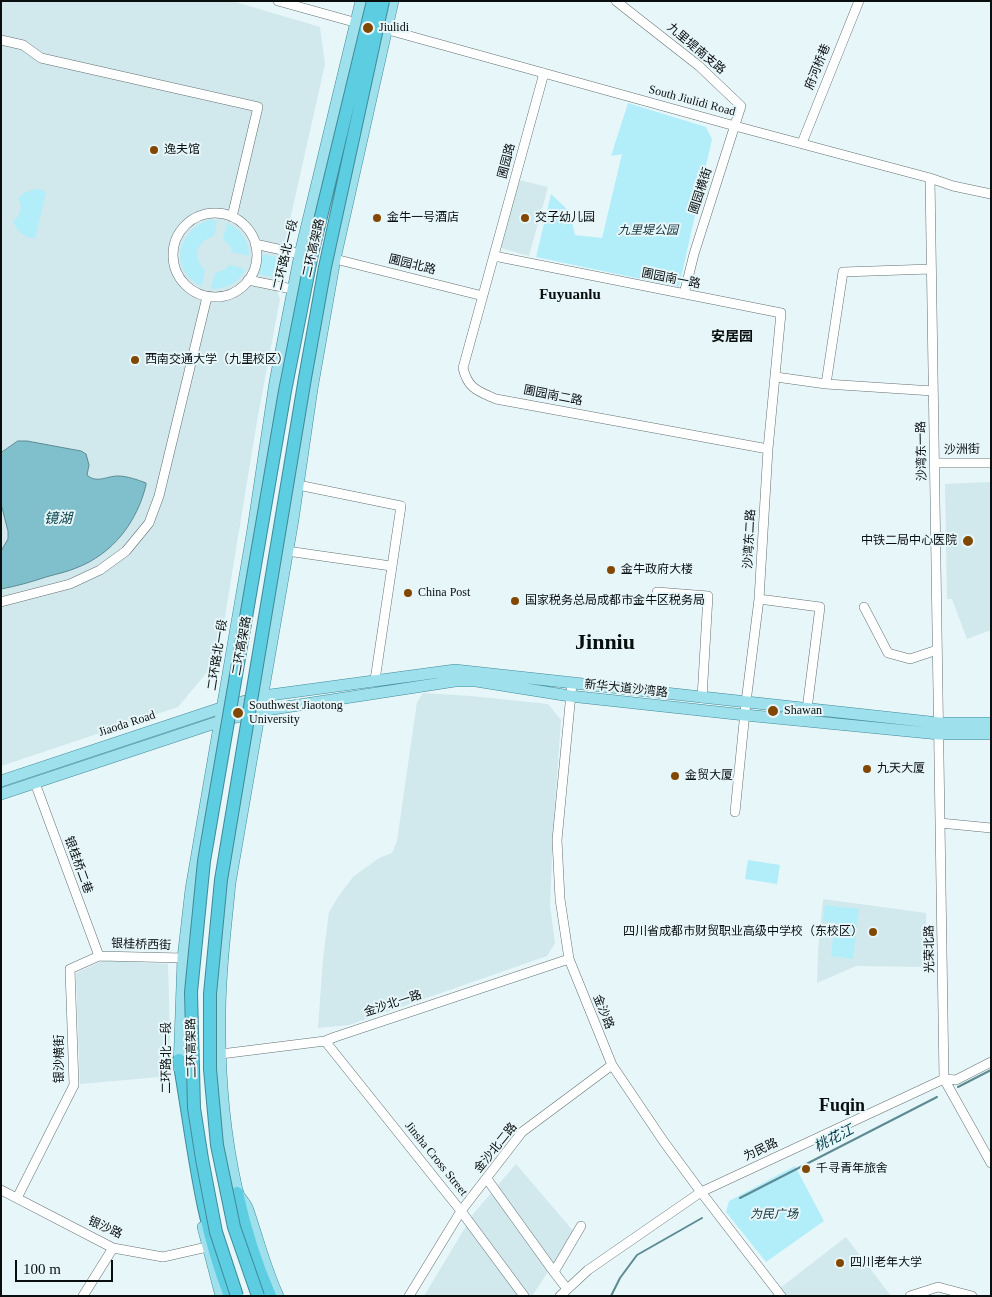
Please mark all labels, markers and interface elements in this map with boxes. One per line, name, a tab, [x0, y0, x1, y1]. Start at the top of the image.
street label: 九里堤南支路	[664, 20, 728, 78]
marker: Jiulidi	[361, 21, 375, 35]
place label: Jiulidi	[379, 21, 409, 35]
street label: 府河桥巷	[802, 42, 834, 92]
street label: South Jiulidi Road	[647, 82, 737, 120]
street label: 圃园路	[495, 142, 519, 180]
place label: 逸夫馆	[164, 143, 200, 157]
marker: 逸夫馆	[148, 144, 160, 156]
street label: 圃园横街	[687, 166, 715, 216]
place label: 金牛一号酒店	[387, 211, 459, 225]
place label: 交子幼儿园	[535, 211, 595, 225]
marker: 金牛一号酒店	[371, 212, 383, 224]
marker: 交子幼儿园	[519, 212, 531, 224]
street label: 二环高架路	[300, 217, 328, 279]
street label: 二环路北一段	[271, 218, 301, 292]
park label: 九里堤公园	[618, 224, 678, 238]
street label: 圃园北路	[387, 252, 437, 278]
street label: 圃园南一路	[640, 266, 702, 292]
district label: Fuyuanlu	[539, 286, 601, 304]
district label: 安居园	[711, 329, 753, 345]
place label: 西南交通大学（九里校区）	[145, 353, 289, 367]
marker: 西南交通大学（九里校区）	[129, 354, 141, 366]
street label: 圃园南二路	[522, 383, 584, 409]
street label: 沙湾东一路	[914, 421, 930, 481]
street label: 沙洲街	[944, 442, 980, 458]
street label: 沙湾东二路	[741, 509, 759, 569]
water label: 镜湖	[44, 511, 72, 527]
place label: 中铁二局中心医院	[861, 534, 957, 548]
marker: 中铁二局中心医院	[961, 534, 975, 548]
place label: 金牛政府大楼	[621, 563, 693, 577]
marker: 金牛政府大楼	[605, 564, 617, 576]
place label: China Post	[418, 586, 470, 600]
marker: China Post	[402, 587, 414, 599]
place label: 国家税务总局成都市金牛区税务局	[525, 594, 705, 608]
marker: 国家税务总局成都市金牛区税务局	[509, 595, 521, 607]
street label: 二环高架路	[230, 615, 254, 677]
street label: 二环路北一段	[205, 618, 231, 692]
district label: Jinniu	[575, 630, 635, 656]
street label: 新华大道沙湾路	[583, 677, 669, 701]
place label: Southwest Jiaotong University	[249, 699, 343, 727]
marker: Shawan	[766, 704, 780, 718]
place label: Shawan	[784, 704, 822, 718]
marker: Southwest Jiaotong University	[231, 706, 245, 720]
street label: Jiaoda Road	[97, 708, 157, 740]
place label: 九天大厦	[877, 762, 925, 776]
marker: 九天大厦	[861, 763, 873, 775]
place label: 金贸大厦	[685, 769, 733, 783]
marker: 金贸大厦	[669, 770, 681, 782]
street label: 银桂桥二巷	[61, 834, 95, 896]
place label: 四川省成都市财贸职业高级中学校（东校区）	[623, 925, 863, 939]
street label: 光荣北路	[922, 925, 938, 973]
marker: 四川省成都市财贸职业高级中学校（东校区）	[867, 926, 879, 938]
street label: 银桂桥西街	[111, 937, 171, 953]
street label: 金沙北一路	[362, 988, 424, 1020]
street label: 金沙路	[590, 993, 616, 1031]
street label: 二环高架路	[184, 1018, 200, 1078]
street label: 二环路北一段	[160, 1022, 174, 1094]
street label: 银沙横街	[53, 1035, 67, 1083]
district label: Fuqin	[819, 1095, 865, 1117]
street label: Jinsha Cross Street	[402, 1119, 470, 1199]
street label: 金沙北二路	[472, 1120, 520, 1176]
water label: 桃花江	[811, 1122, 857, 1156]
street label: 为民路	[742, 1136, 780, 1164]
place label: 千寻青年旅舍	[816, 1162, 888, 1176]
marker: 千寻青年旅舍	[800, 1163, 812, 1175]
park label: 为民广场	[750, 1208, 798, 1222]
street label: 银沙路	[86, 1214, 124, 1242]
scale bar	[18, 1250, 115, 1282]
place label: 四川老年大学	[850, 1256, 922, 1270]
marker: 四川老年大学	[834, 1257, 846, 1269]
text: 100 m	[23, 1261, 61, 1277]

